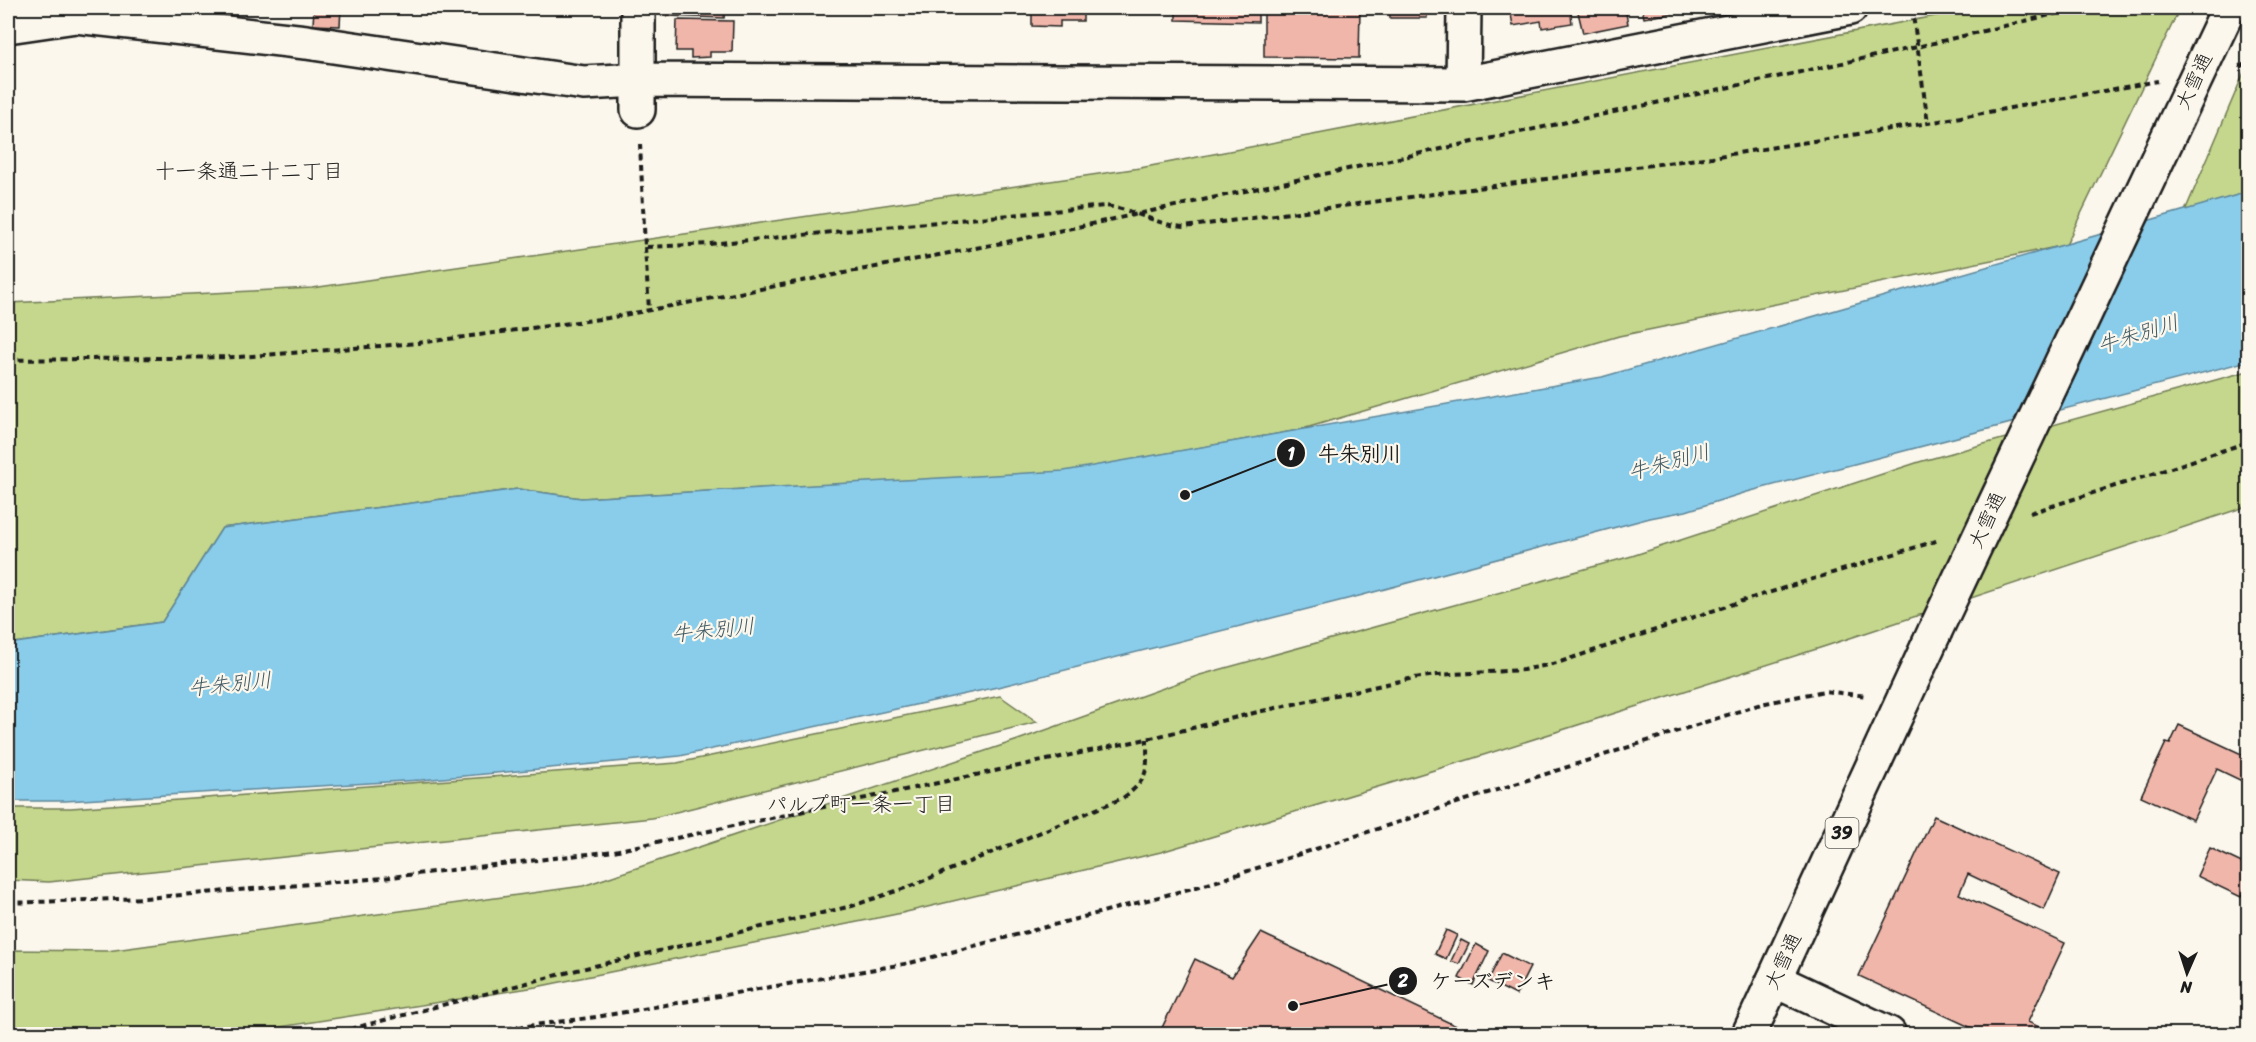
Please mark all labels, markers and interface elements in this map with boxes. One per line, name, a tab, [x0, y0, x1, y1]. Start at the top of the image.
street label: 大雪通	[2165, 46, 2223, 116]
district label: 十一条通二十二丁目	[155, 152, 344, 190]
water label: 牛朱別川	[2092, 304, 2184, 364]
water label: 牛朱別川	[1624, 433, 1714, 491]
callout: 牛朱別川	[1276, 434, 1414, 473]
text: 牛朱別川	[1318, 435, 1402, 473]
text: 1	[1287, 438, 1295, 470]
street label: 大雪通	[1958, 485, 2016, 555]
water label: 牛朱別川	[669, 607, 757, 653]
water label: 牛朱別川	[186, 661, 274, 707]
district label: パルプ町一条一丁目	[767, 785, 956, 823]
road number: 39	[1826, 818, 1858, 848]
street label: 大雪通	[1754, 926, 1812, 996]
north arrow	[2157, 943, 2217, 1003]
callout: ケーズデンキ	[1388, 961, 1568, 1000]
text: ケーズデンキ	[1431, 962, 1555, 1000]
text: 2	[1397, 965, 1409, 997]
text: N	[2179, 973, 2194, 1002]

